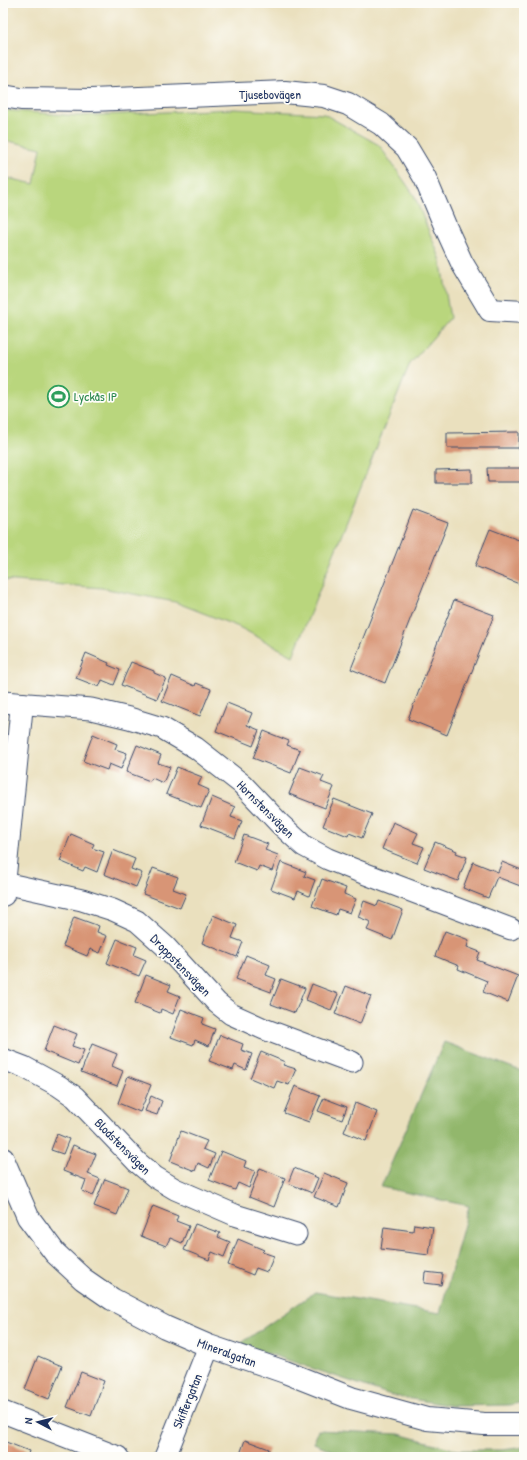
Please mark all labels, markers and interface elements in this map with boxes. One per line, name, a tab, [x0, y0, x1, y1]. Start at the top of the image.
street label: Tjusebovägen	[239, 85, 301, 103]
sports icon: Lyckås IP	[45, 383, 71, 409]
place label: Lyckås IP	[74, 387, 117, 405]
street label: Hornstensvägen	[233, 776, 299, 842]
street label: Droppstensvägen	[147, 930, 215, 1000]
street label: Blodstensvägen	[91, 1114, 155, 1178]
street label: Mineralgatan	[195, 1333, 259, 1371]
street label: Skiffergatan	[168, 1371, 206, 1431]
north arrow	[18, 1402, 58, 1442]
text: N	[21, 1417, 35, 1425]

